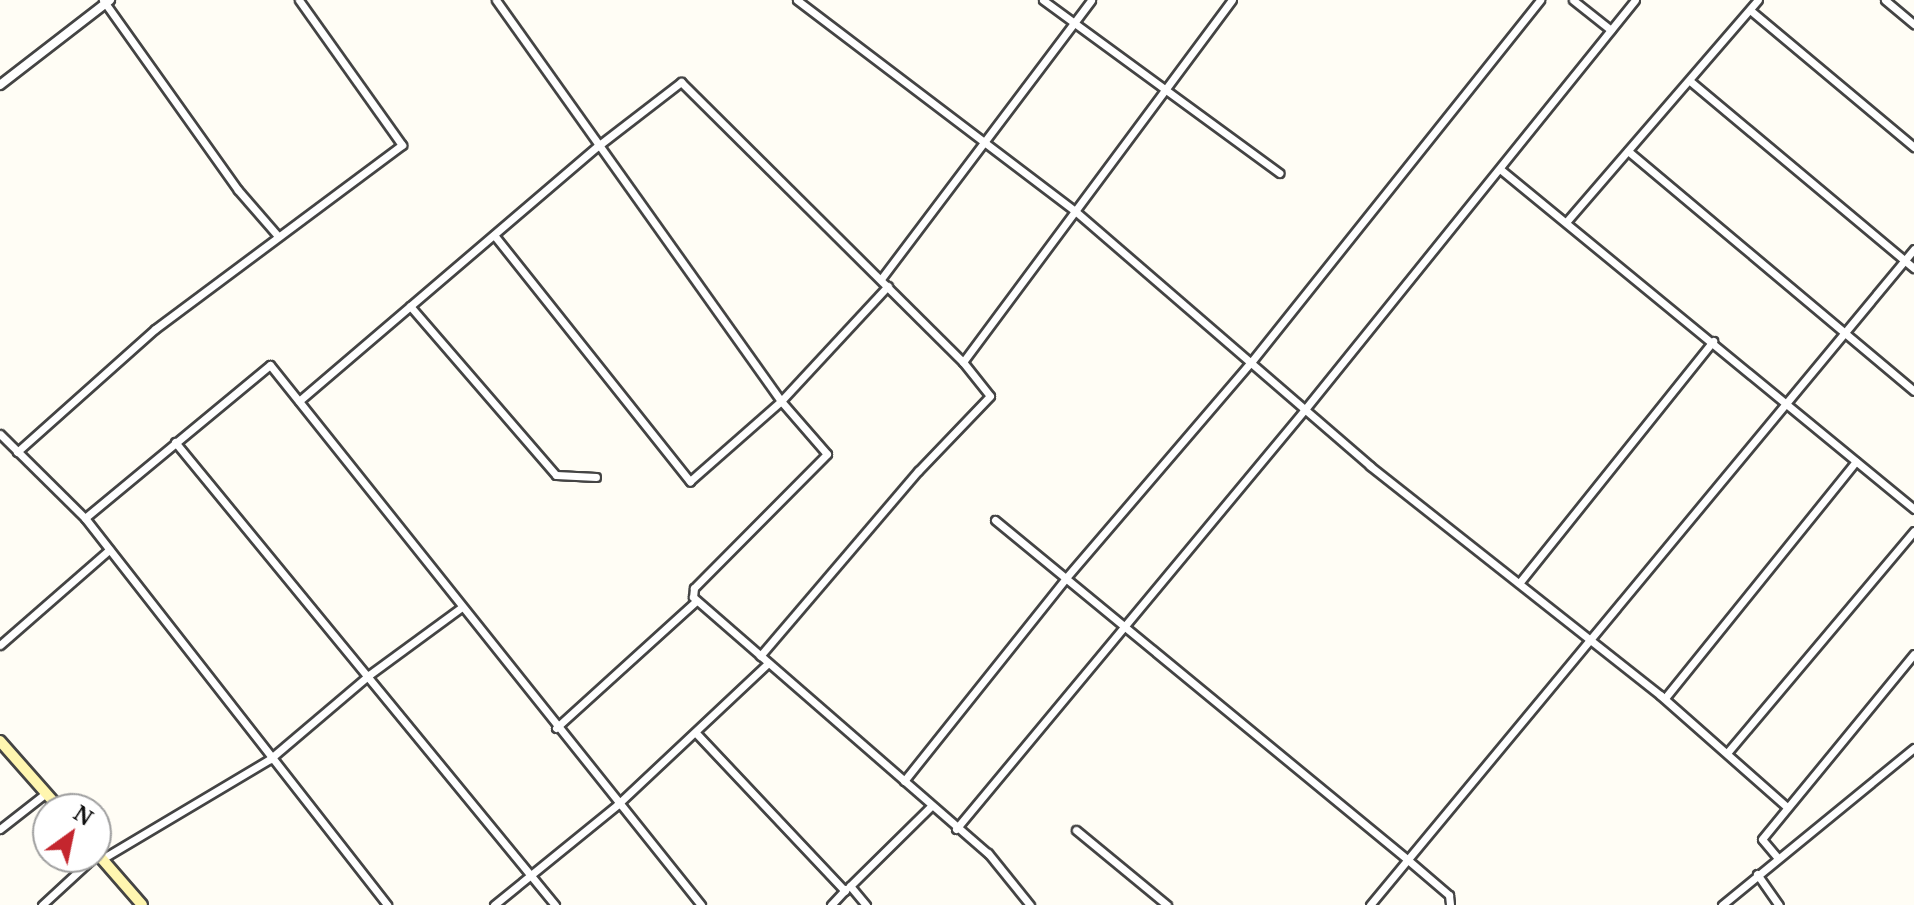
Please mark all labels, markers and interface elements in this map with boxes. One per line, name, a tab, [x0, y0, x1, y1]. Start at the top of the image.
north arrow	[32, 793, 112, 873]
text: N	[69, 797, 99, 832]

